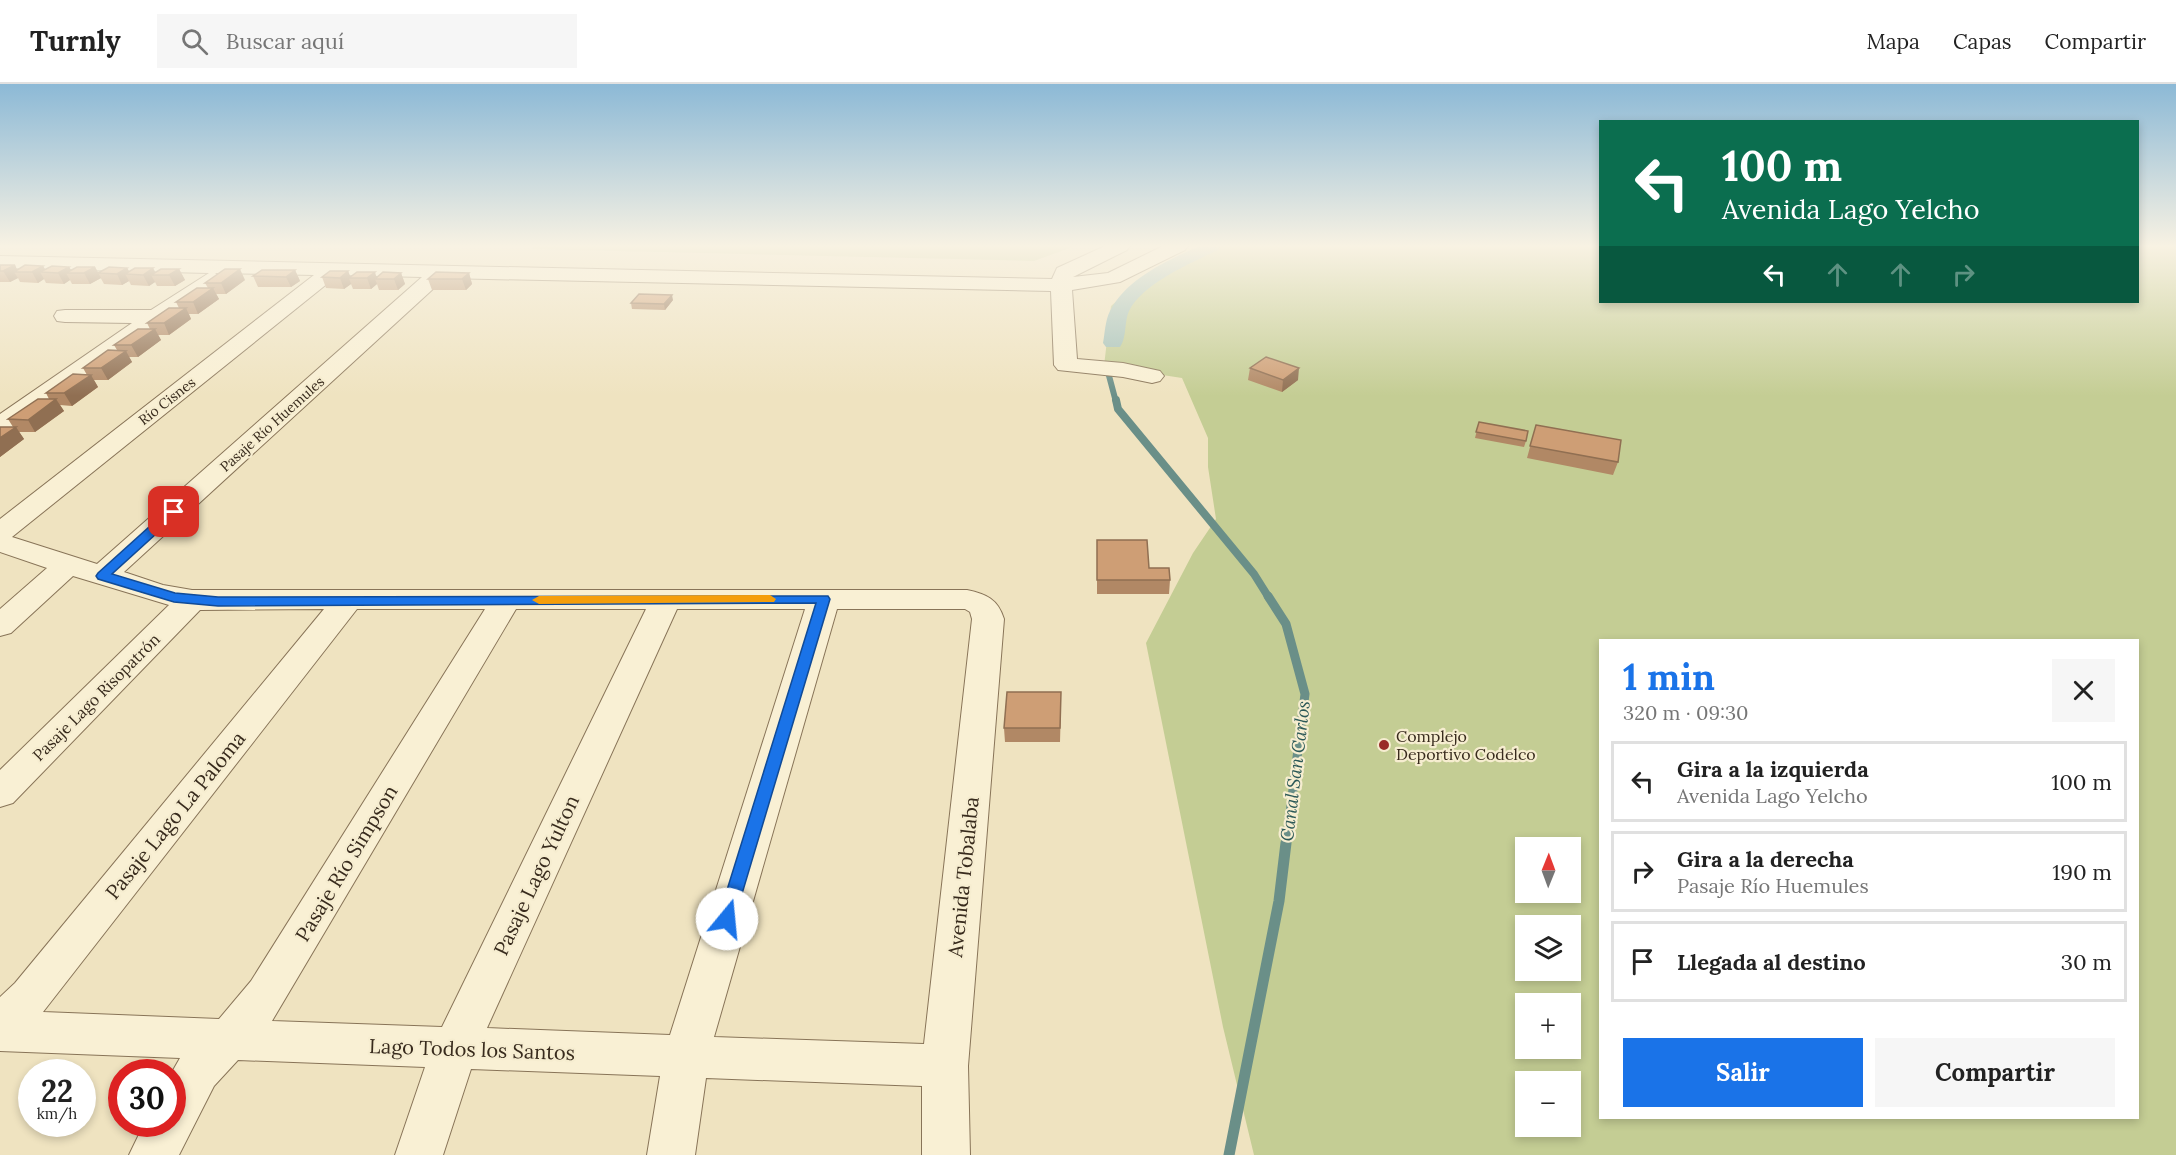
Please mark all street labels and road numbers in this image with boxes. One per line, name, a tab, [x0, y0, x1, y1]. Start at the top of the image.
street label: Pasaje Río Huemules	[216, 372, 328, 476]
street label: Río Cisnes	[135, 373, 199, 429]
street label: Pasaje Lago Risopatrón	[28, 629, 164, 765]
street label: Pasaje Lago La Paloma	[100, 726, 250, 904]
street label: Pasaje Río Simpson	[289, 780, 403, 946]
street label: Pasaje Lago Yulton	[488, 791, 584, 959]
street label: Avenida Tobalaba	[942, 795, 984, 960]
street label: Lago Todos los Santos	[369, 1033, 575, 1065]

